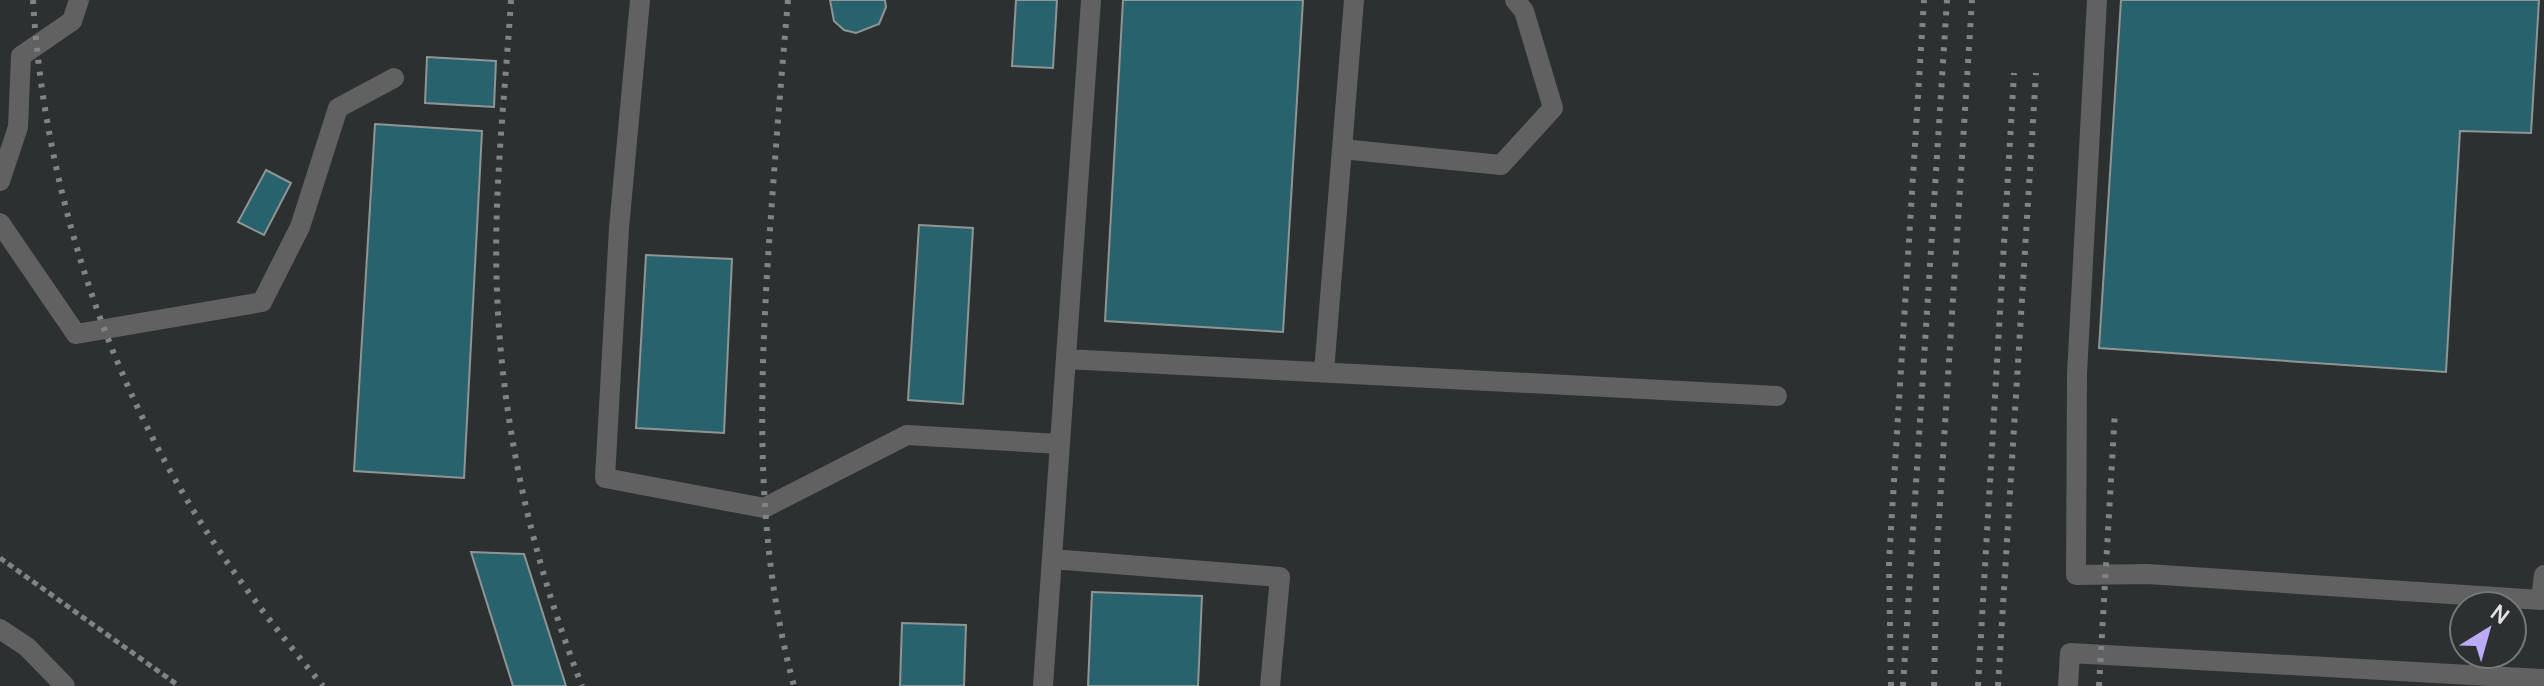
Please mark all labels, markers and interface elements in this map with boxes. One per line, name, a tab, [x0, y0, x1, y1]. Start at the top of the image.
north arrow	[2448, 590, 2528, 670]
text: N	[2485, 597, 2515, 631]

